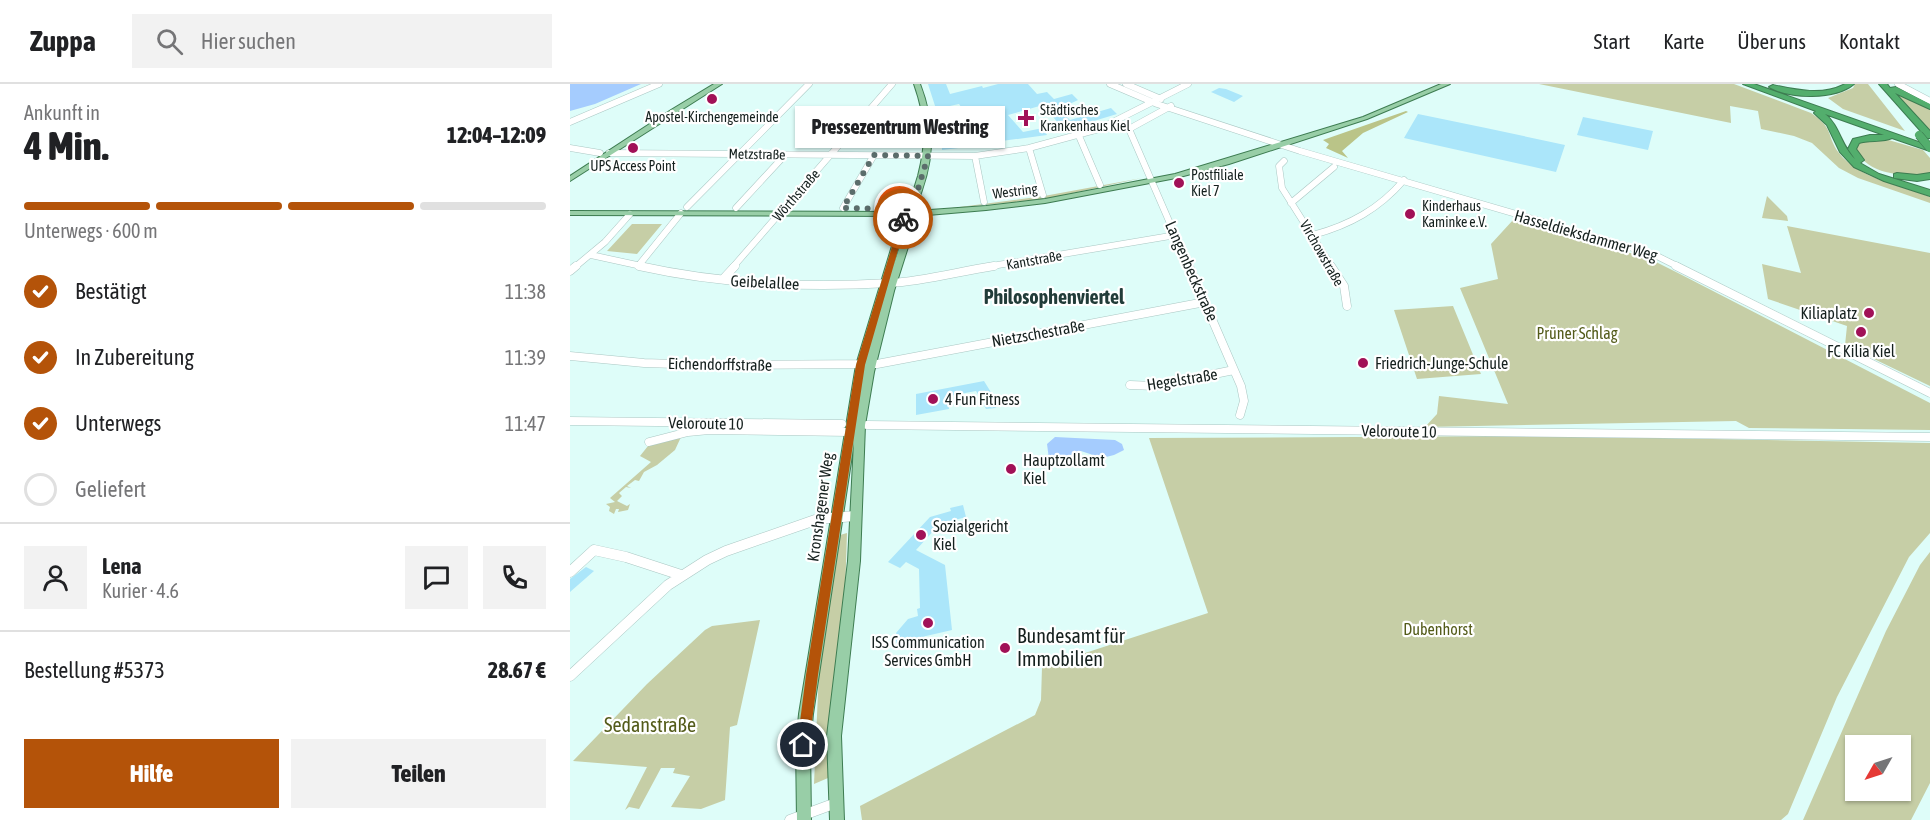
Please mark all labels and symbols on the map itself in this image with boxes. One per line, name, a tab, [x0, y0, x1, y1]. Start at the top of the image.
marker: Apostel-Kirchengemeinde	[705, 92, 719, 106]
place label: Städtisches Krankenhaus Kiel	[1040, 102, 1130, 134]
callout: Pressezentrum Westring	[795, 107, 1005, 149]
place label: Apostel-Kirchengemeinde	[645, 109, 779, 125]
marker: Städtisches Krankenhaus Kiel	[1017, 109, 1035, 127]
marker: UPS Access Point	[626, 141, 640, 155]
street label: Metzstraße	[728, 146, 786, 162]
place label: UPS Access Point	[590, 158, 676, 174]
street label: Wörthstraße	[769, 166, 823, 224]
place label: Postfiliale Kiel 7	[1191, 167, 1244, 199]
marker: Postfiliale Kiel 7	[1172, 176, 1186, 190]
street label: Westring	[992, 180, 1038, 202]
pin	[874, 183, 925, 234]
courier	[873, 189, 933, 249]
place label: Kinderhaus Kaminke e.V.	[1422, 198, 1487, 230]
street label: Hasseldieksdammer Weg	[1512, 206, 1660, 265]
marker: Kinderhaus Kaminke e.V.	[1403, 207, 1417, 221]
street label: Virchowstraße	[1297, 217, 1347, 289]
street label: Langenbeckstraße	[1161, 218, 1222, 324]
street label: Kantstraße	[1005, 247, 1063, 273]
street label: Geibelallee	[730, 271, 800, 293]
district label: Philosophenviertel	[984, 285, 1125, 308]
place label: Kiliaplatz	[1800, 304, 1857, 323]
marker: Kiliaplatz	[1862, 306, 1876, 320]
street label: Nietzschestraße	[990, 316, 1086, 350]
park label: Prüner Schlag	[1536, 324, 1618, 343]
marker: FC Kilia Kiel	[1854, 325, 1868, 339]
place label: FC Kilia Kiel	[1827, 342, 1896, 360]
street label: Eichendorffstraße	[668, 354, 772, 374]
place label: Friedrich-Junge-Schule	[1375, 354, 1508, 373]
marker: Friedrich-Junge-Schule	[1356, 356, 1370, 370]
street label: Hegelstraße	[1145, 365, 1219, 394]
place label: 4 Fun Fitness	[945, 390, 1020, 408]
marker: 4 Fun Fitness	[926, 392, 940, 406]
street label: Veloroute 10	[668, 413, 744, 433]
street label: Veloroute 10	[1361, 421, 1437, 441]
street label: Kronshagener Weg	[803, 451, 838, 563]
place label: Hauptzollamt Kiel	[1023, 451, 1105, 487]
marker: Hauptzollamt Kiel	[1004, 462, 1018, 476]
place label: Sozialgericht Kiel	[933, 517, 1009, 553]
marker: Sozialgericht Kiel	[914, 528, 928, 542]
marker: ISS Communication Services GmbH	[921, 616, 935, 630]
park label: Dubenhorst	[1403, 620, 1473, 638]
place label: Bundesamt für Immobilien	[1017, 624, 1126, 670]
place label: ISS Communication Services GmbH	[871, 633, 985, 669]
marker: Bundesamt für Immobilien	[998, 641, 1012, 655]
park label: Sedanstraße	[604, 713, 696, 736]
pin	[777, 719, 828, 770]
north arrow	[1845, 735, 1911, 801]

